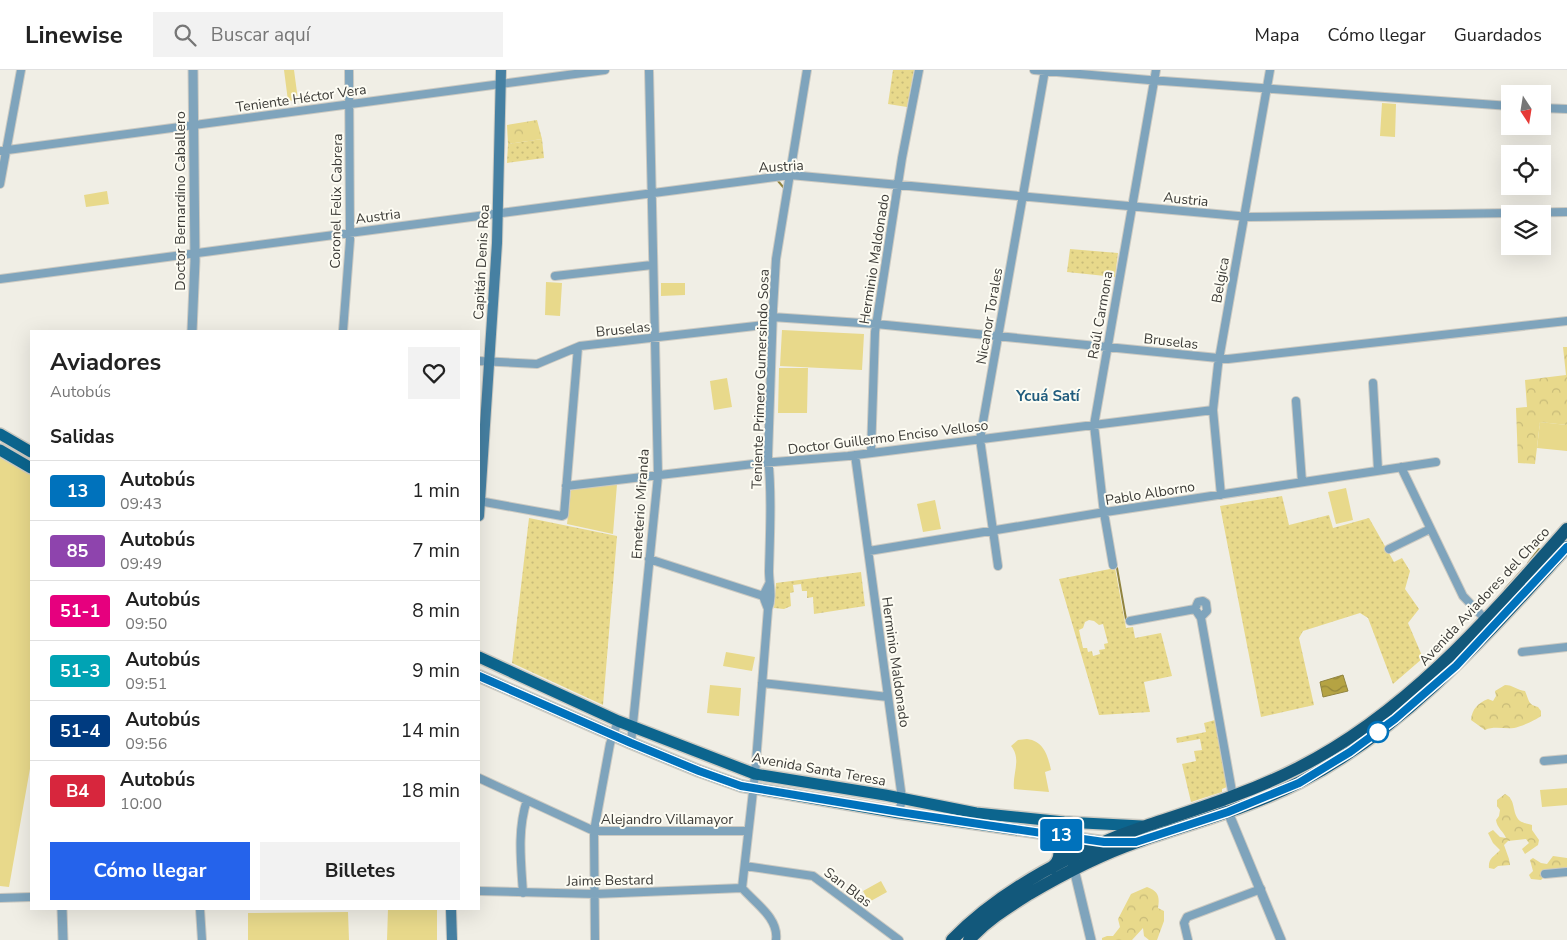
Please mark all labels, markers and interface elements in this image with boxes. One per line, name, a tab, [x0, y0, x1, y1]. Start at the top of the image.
search box	[153, 12, 503, 57]
text: Linewise	[25, 19, 123, 51]
icon: search	[171, 21, 199, 49]
text: Buscar aquí	[211, 22, 310, 48]
text: Mapa	[1255, 23, 1300, 47]
text: Cómo llegar	[1328, 23, 1426, 47]
text: Guardados	[1454, 23, 1542, 47]
street label: Teniente Héctor Vera	[235, 80, 368, 117]
north arrow	[1501, 85, 1551, 135]
map controls	[1501, 85, 1551, 255]
street label: Doctor Bernardino Caballero	[171, 111, 190, 291]
street label: Coronel Felix Cabrera	[326, 133, 347, 269]
button: locate	[1501, 145, 1551, 195]
street label: Austria	[758, 156, 804, 177]
street label: Austria	[1162, 188, 1209, 211]
street label: Herminio Maldonado	[855, 192, 894, 326]
street label: Austria	[354, 204, 402, 229]
street label: Capitán Denis Roa	[469, 204, 494, 320]
button: layers	[1501, 205, 1551, 255]
street label: Belgica	[1207, 256, 1234, 305]
street label: Nicanor Torales	[972, 266, 1007, 366]
street label: Teniente Primero Gumersindo Sosa	[747, 269, 774, 489]
street label: Raúl Carmona	[1083, 270, 1118, 361]
street label: Bruselas	[595, 317, 652, 342]
street label: Bruselas	[1143, 329, 1199, 354]
text: Aviadores	[50, 346, 161, 378]
button: heart	[408, 347, 460, 399]
text: Autobús	[50, 381, 111, 403]
district label: Ycuá Satí	[1015, 386, 1081, 406]
street label: Doctor Guillermo Enciso Velloso	[787, 416, 990, 459]
text: Salidas	[50, 424, 114, 450]
street label: Emeterio Miranda	[627, 448, 654, 560]
text: Autobús	[120, 467, 195, 493]
street label: Pablo Alborno	[1104, 477, 1197, 510]
text: 1 min	[412, 478, 460, 504]
text: 13	[67, 479, 88, 503]
text: 09:43	[120, 493, 162, 515]
street label: Avenida Aviadores del Chaco	[1415, 523, 1554, 670]
text: Autobús	[120, 527, 195, 553]
text: 7 min	[412, 538, 460, 564]
text: 85	[67, 539, 88, 563]
text: 09:49	[120, 553, 162, 575]
text: Autobús	[125, 587, 200, 613]
street label: Herminio Maldonado	[877, 596, 914, 729]
text: 8 min	[412, 598, 460, 624]
text: 51-1	[60, 599, 100, 623]
text: 09:50	[125, 613, 167, 635]
text: Autobús	[125, 647, 200, 673]
text: 9 min	[412, 658, 460, 684]
text: 51-3	[60, 659, 100, 683]
text: 09:51	[125, 673, 167, 695]
text: Autobús	[125, 707, 200, 733]
text: 14 min	[401, 718, 460, 744]
text: 51-4	[60, 719, 100, 743]
unlabelled marker	[1367, 721, 1389, 743]
text: 09:56	[125, 733, 167, 755]
street label: Avenida Santa Teresa	[750, 748, 888, 791]
text: Autobús	[120, 767, 195, 793]
text: 18 min	[401, 778, 460, 804]
text: B4	[66, 779, 89, 803]
text: 10:00	[120, 793, 162, 815]
street label: Alejandro Villamayor	[601, 810, 733, 829]
line badge: 13	[1038, 819, 1084, 851]
text: 13	[1050, 823, 1072, 847]
button: Cómo llegar	[50, 842, 250, 900]
button: Billetes	[260, 842, 460, 900]
street label: San Blas	[820, 863, 876, 912]
street label: Jaime Bestard	[565, 870, 654, 891]

